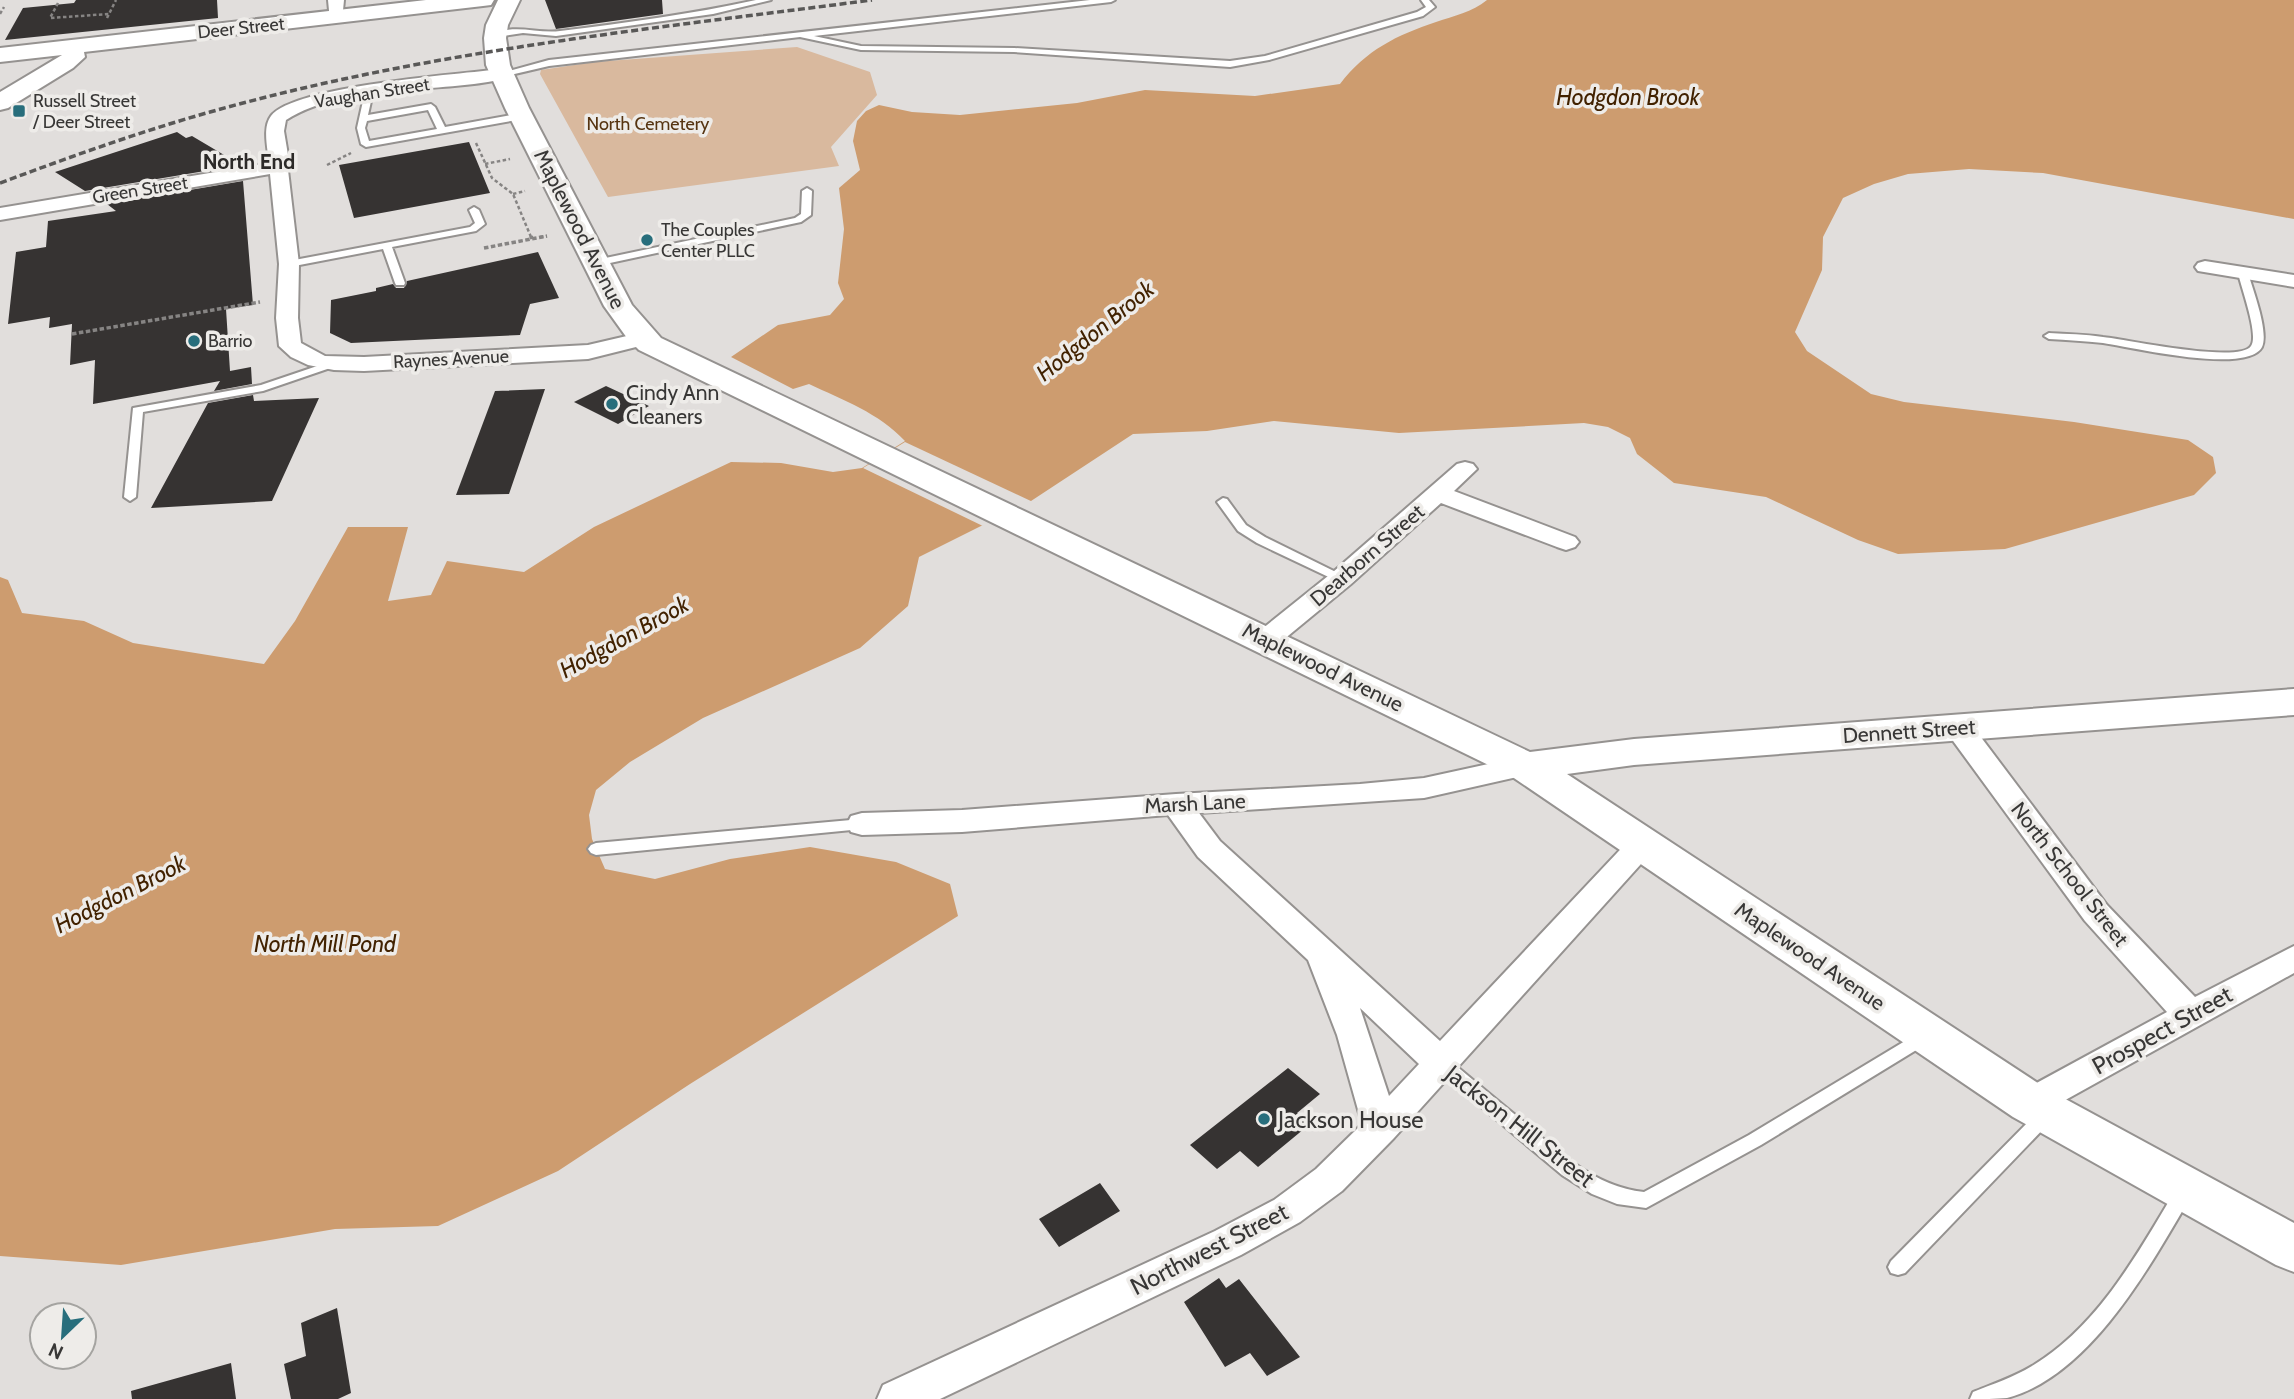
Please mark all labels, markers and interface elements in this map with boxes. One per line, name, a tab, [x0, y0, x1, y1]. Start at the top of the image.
street label: Deer Street	[196, 12, 286, 44]
street label: Vaughan Street	[313, 73, 431, 113]
water label: Hodgdon Brook	[1556, 83, 1701, 111]
place label: Russell Street / Deer Street	[32, 90, 136, 133]
marker: Russell Street / Deer Street	[11, 103, 27, 119]
park label: North Cemetery	[587, 113, 709, 135]
street label: Maplewood Avenue	[529, 145, 631, 313]
district label: North End	[203, 149, 295, 174]
street label: Green Street	[91, 172, 189, 208]
place label: The Couples Center PLLC	[661, 219, 755, 262]
marker: The Couples Center PLLC	[639, 232, 655, 248]
water label: Hodgdon Brook	[1030, 274, 1160, 387]
place label: Barrio	[208, 330, 253, 352]
marker: Barrio	[186, 333, 202, 349]
street label: Raynes Avenue	[393, 345, 509, 373]
place label: Cindy Ann Cleaners	[626, 380, 719, 429]
marker: Cindy Ann Cleaners	[604, 396, 620, 412]
street label: Dearborn Street	[1305, 499, 1429, 611]
water label: Hodgdon Brook	[554, 589, 695, 684]
street label: Maplewood Avenue	[1239, 617, 1408, 717]
street label: Dennett Street	[1842, 714, 1976, 748]
street label: Marsh Lane	[1144, 788, 1247, 818]
street label: North School Street	[2006, 797, 2134, 951]
water label: Hodgdon Brook	[50, 848, 191, 939]
street label: Maplewood Avenue	[1730, 897, 1890, 1016]
water label: North Mill Pond	[254, 930, 397, 958]
street label: Prospect Street	[2087, 980, 2237, 1080]
street label: Jackson Hill Street	[1439, 1058, 1600, 1193]
place label: Jackson House	[1277, 1105, 1424, 1134]
marker: Jackson House	[1256, 1111, 1272, 1127]
street label: Northwest Street	[1125, 1197, 1293, 1301]
north arrow	[28, 1301, 98, 1371]
text: N	[45, 1338, 67, 1364]

